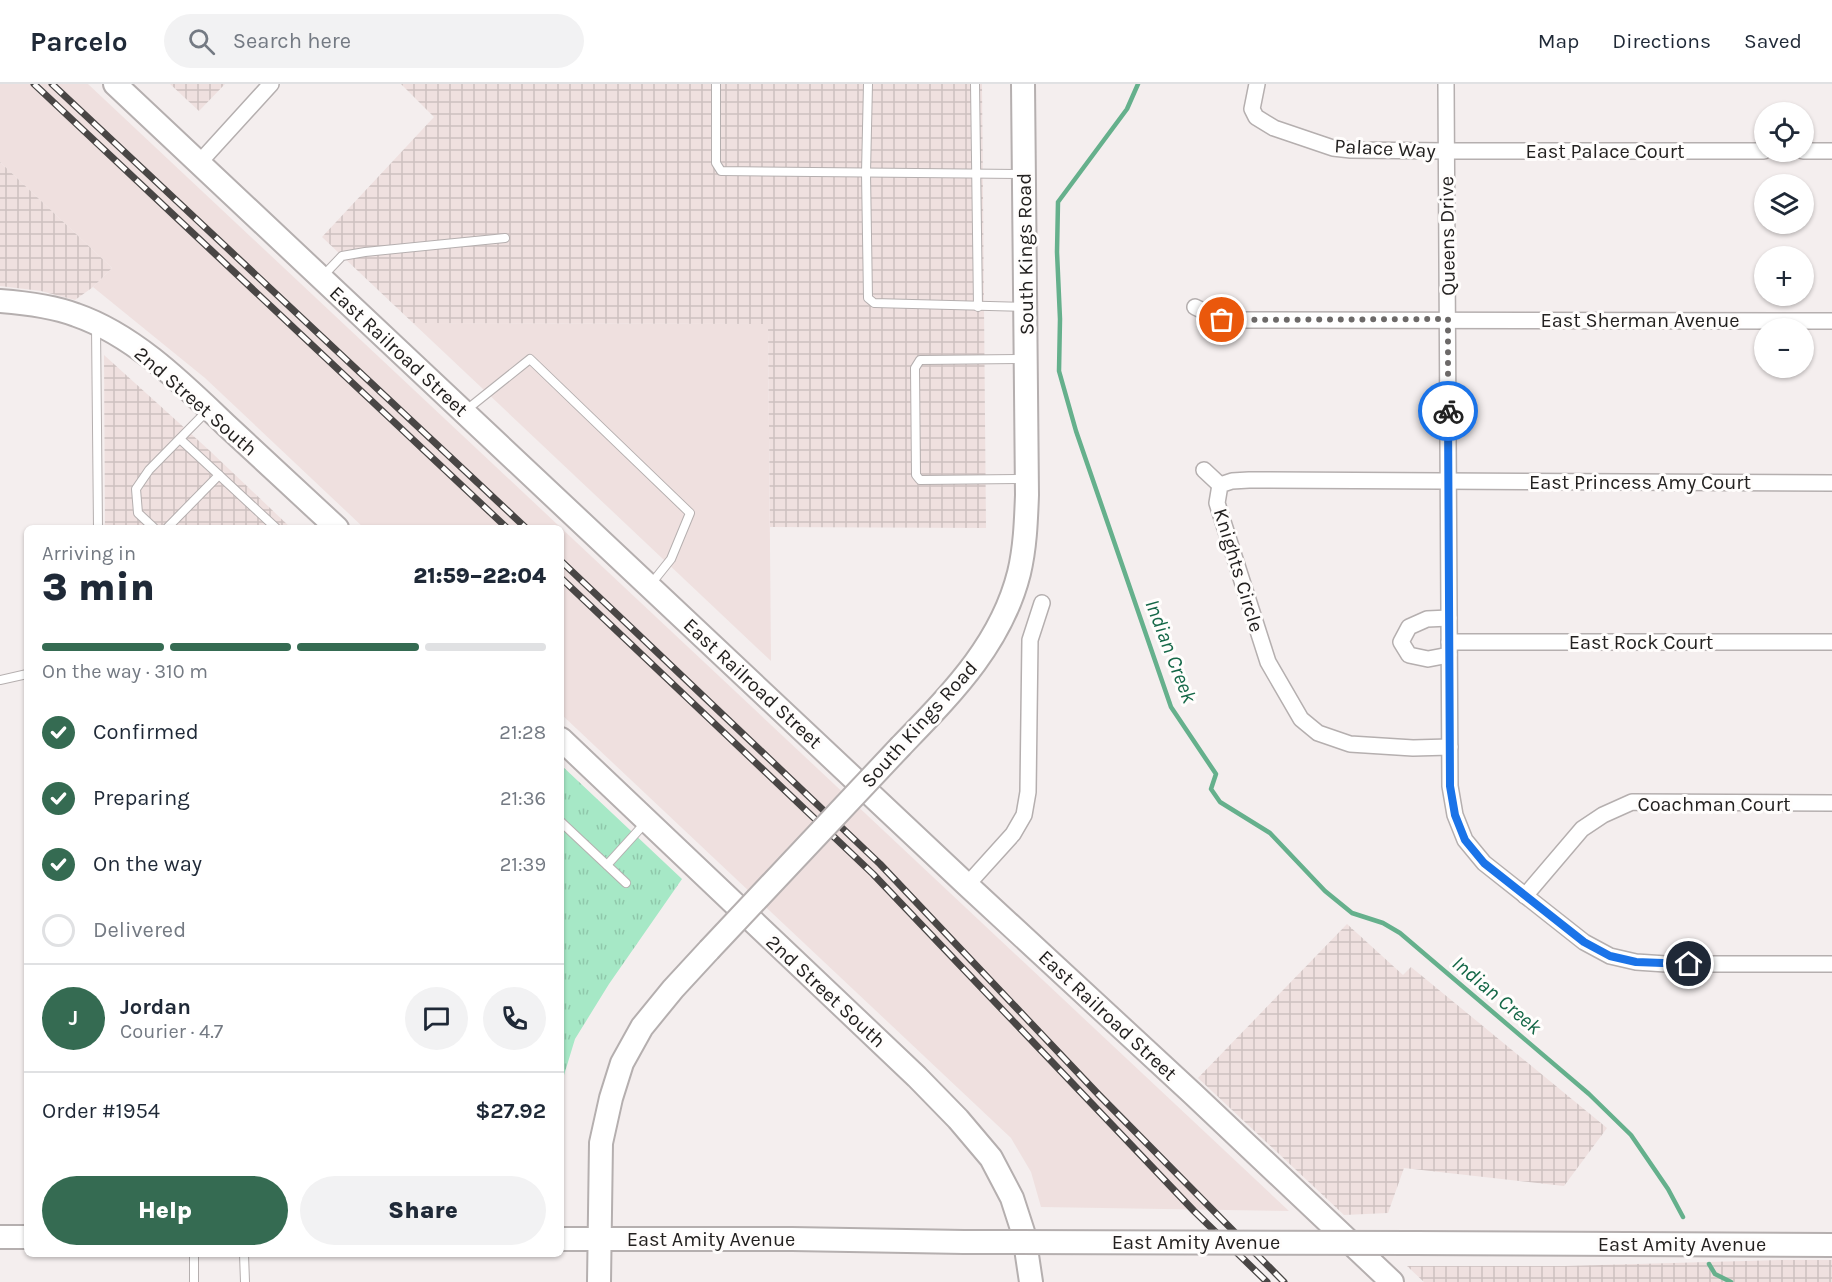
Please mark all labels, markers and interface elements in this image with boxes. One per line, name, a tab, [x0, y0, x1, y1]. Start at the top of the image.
search box	[164, 14, 584, 68]
text: Parcelo	[30, 25, 128, 58]
icon: search	[185, 25, 218, 58]
text: Search here	[233, 28, 351, 54]
text: Map	[1538, 29, 1579, 53]
text: Directions	[1612, 29, 1711, 53]
text: Saved	[1744, 29, 1802, 53]
map controls	[1754, 102, 1814, 378]
button: locate	[1754, 102, 1814, 162]
street label: Palace Way	[1334, 134, 1436, 163]
street label: East Palace Court	[1525, 140, 1685, 163]
street label: South Kings Road	[1013, 173, 1038, 335]
button: layers	[1754, 174, 1814, 234]
street label: Queens Drive	[1435, 176, 1460, 296]
button: +	[1754, 246, 1814, 306]
street label: East Railroad Street	[325, 281, 473, 422]
pin	[1196, 294, 1247, 345]
icon: bag	[1205, 303, 1238, 336]
street label: East Sherman Avenue	[1540, 309, 1740, 332]
button: −	[1754, 318, 1814, 378]
street label: 2nd Street South	[130, 342, 262, 461]
courier	[1418, 381, 1478, 441]
icon: bike	[1432, 395, 1465, 428]
street label: East Princess Amy Court	[1529, 471, 1751, 494]
street label: Knights Circle	[1209, 506, 1268, 635]
text: Arriving in	[42, 542, 136, 565]
text: 21:59–22:04	[413, 563, 546, 589]
text: 3 min	[42, 564, 155, 610]
water label: Indian Creek	[1140, 596, 1202, 706]
street label: East Railroad Street	[679, 613, 827, 754]
street label: East Rock Court	[1569, 631, 1714, 654]
street label: South Kings Road	[857, 656, 982, 792]
text: On the way · 310 m	[42, 660, 208, 683]
icon: check	[42, 716, 75, 749]
text: Confirmed	[93, 719, 199, 745]
text: 21:28	[499, 721, 546, 744]
icon: check	[42, 782, 75, 815]
text: Preparing	[93, 785, 190, 811]
text: 21:36	[500, 787, 546, 810]
street label: Coachman Court	[1637, 793, 1791, 816]
icon: check	[42, 848, 75, 881]
text: On the way	[93, 851, 202, 877]
text: 21:39	[500, 853, 546, 876]
text: Delivered	[93, 917, 186, 943]
street label: 2nd Street South	[761, 930, 890, 1053]
pin	[1663, 938, 1714, 989]
street label: East Railroad Street	[1034, 945, 1182, 1086]
icon: home	[1672, 947, 1705, 980]
water label: Indian Creek	[1448, 951, 1547, 1039]
button: chat	[405, 987, 468, 1050]
button: phone	[483, 987, 546, 1050]
text: Jordan	[120, 994, 191, 1020]
text: J	[69, 1005, 78, 1031]
text: Courier · 4.7	[120, 1020, 223, 1043]
text: Order #1954	[42, 1098, 160, 1124]
text: $27.92	[475, 1098, 546, 1124]
button: Help	[42, 1176, 288, 1245]
button: Share	[300, 1176, 546, 1245]
street label: East Amity Avenue	[627, 1228, 795, 1251]
street label: East Amity Avenue	[1112, 1231, 1280, 1254]
street label: East Amity Avenue	[1598, 1233, 1766, 1256]

